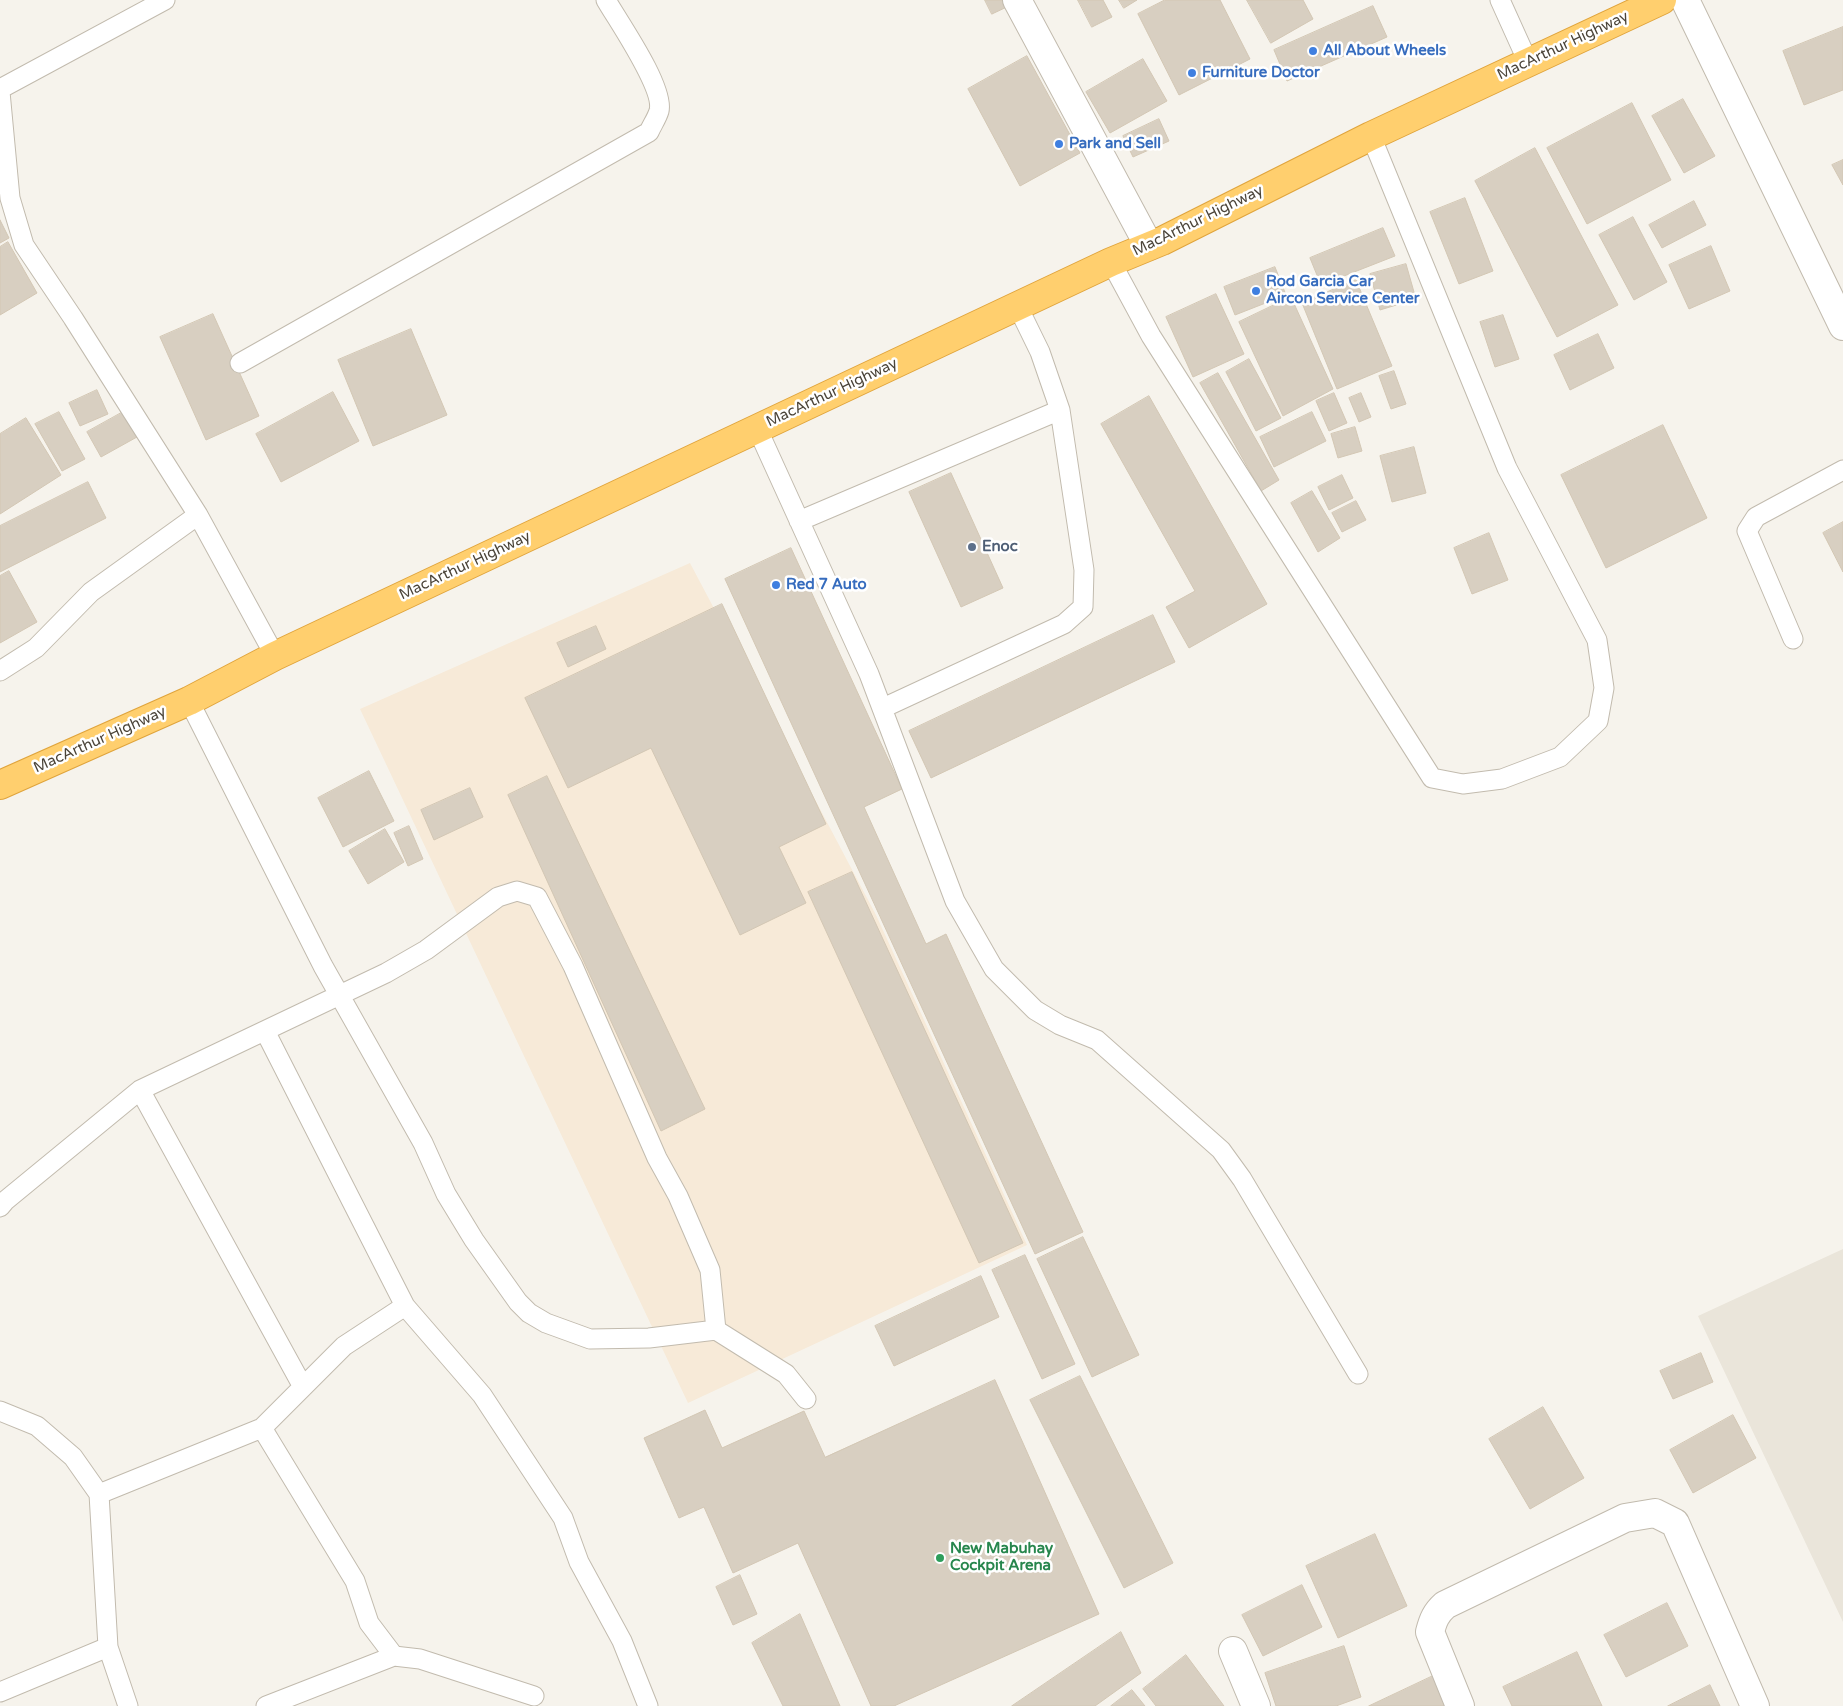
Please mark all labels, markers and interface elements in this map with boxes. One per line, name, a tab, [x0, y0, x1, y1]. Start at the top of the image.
street label: MacArthur Highway	[1494, 8, 1632, 84]
place label: All About Wheels	[1323, 42, 1446, 60]
marker: All About Wheels	[1307, 45, 1319, 57]
place label: Furniture Doctor	[1202, 64, 1320, 82]
marker: Furniture Doctor	[1186, 67, 1198, 79]
place label: Park and Sell	[1069, 135, 1161, 153]
marker: Park and Sell	[1053, 138, 1065, 150]
street label: MacArthur Highway	[1130, 182, 1266, 260]
place label: Rod Garcia Car Aircon Service Center	[1266, 273, 1419, 308]
marker: Rod Garcia Car Aircon Service Center	[1250, 285, 1262, 297]
street label: MacArthur Highway	[763, 355, 901, 431]
street label: MacArthur Highway	[396, 528, 534, 604]
place label: Enoc	[982, 538, 1018, 556]
marker: Enoc	[966, 541, 978, 553]
place label: Red 7 Auto	[786, 576, 867, 594]
marker: Red 7 Auto	[770, 579, 782, 591]
street label: MacArthur Highway	[31, 703, 169, 777]
place label: New Mabuhay Cockpit Arena	[950, 1540, 1053, 1575]
marker: New Mabuhay Cockpit Arena	[934, 1552, 946, 1564]

